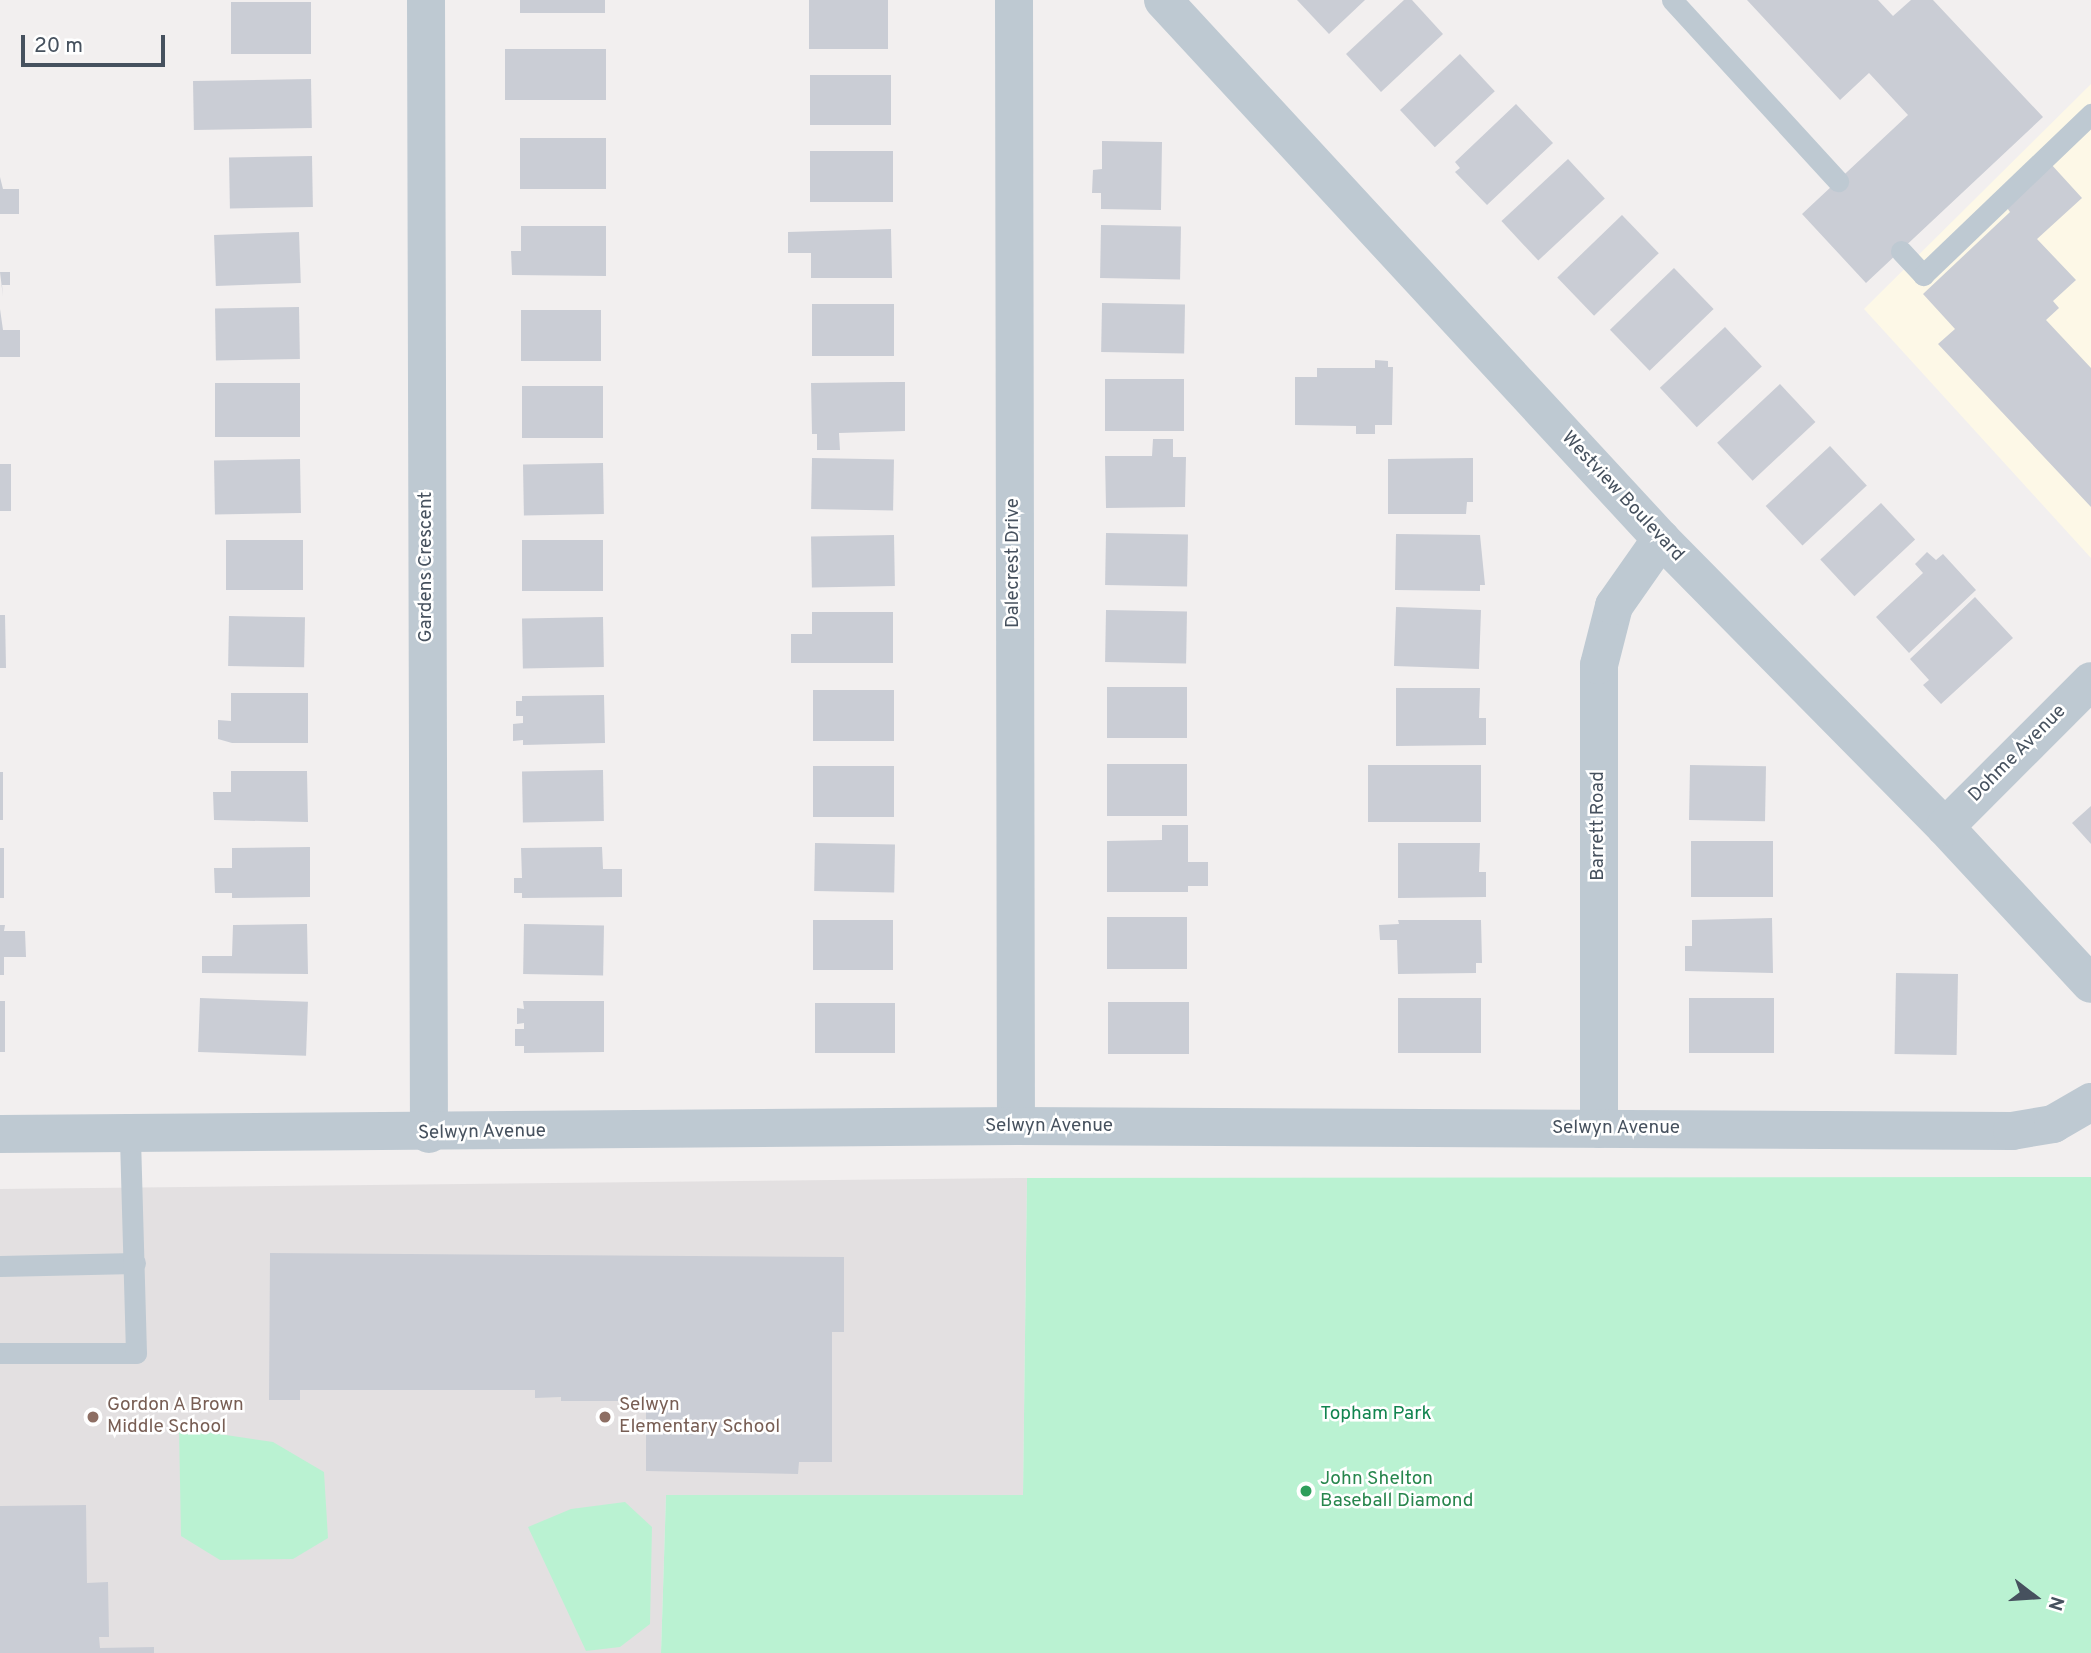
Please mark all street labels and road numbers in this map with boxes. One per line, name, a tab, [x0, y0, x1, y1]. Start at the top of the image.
street label: Westview Boulevard	[1556, 427, 1688, 567]
street label: Gardens Crescent	[416, 491, 438, 643]
street label: Dalecrest Drive	[1003, 498, 1025, 628]
street label: Dohme Avenue	[1964, 700, 2072, 808]
street label: Barrett Road	[1588, 771, 1610, 881]
street label: Selwyn Avenue	[985, 1116, 1113, 1138]
street label: Selwyn Avenue	[1552, 1118, 1680, 1140]
street label: Selwyn Avenue	[417, 1120, 547, 1146]

